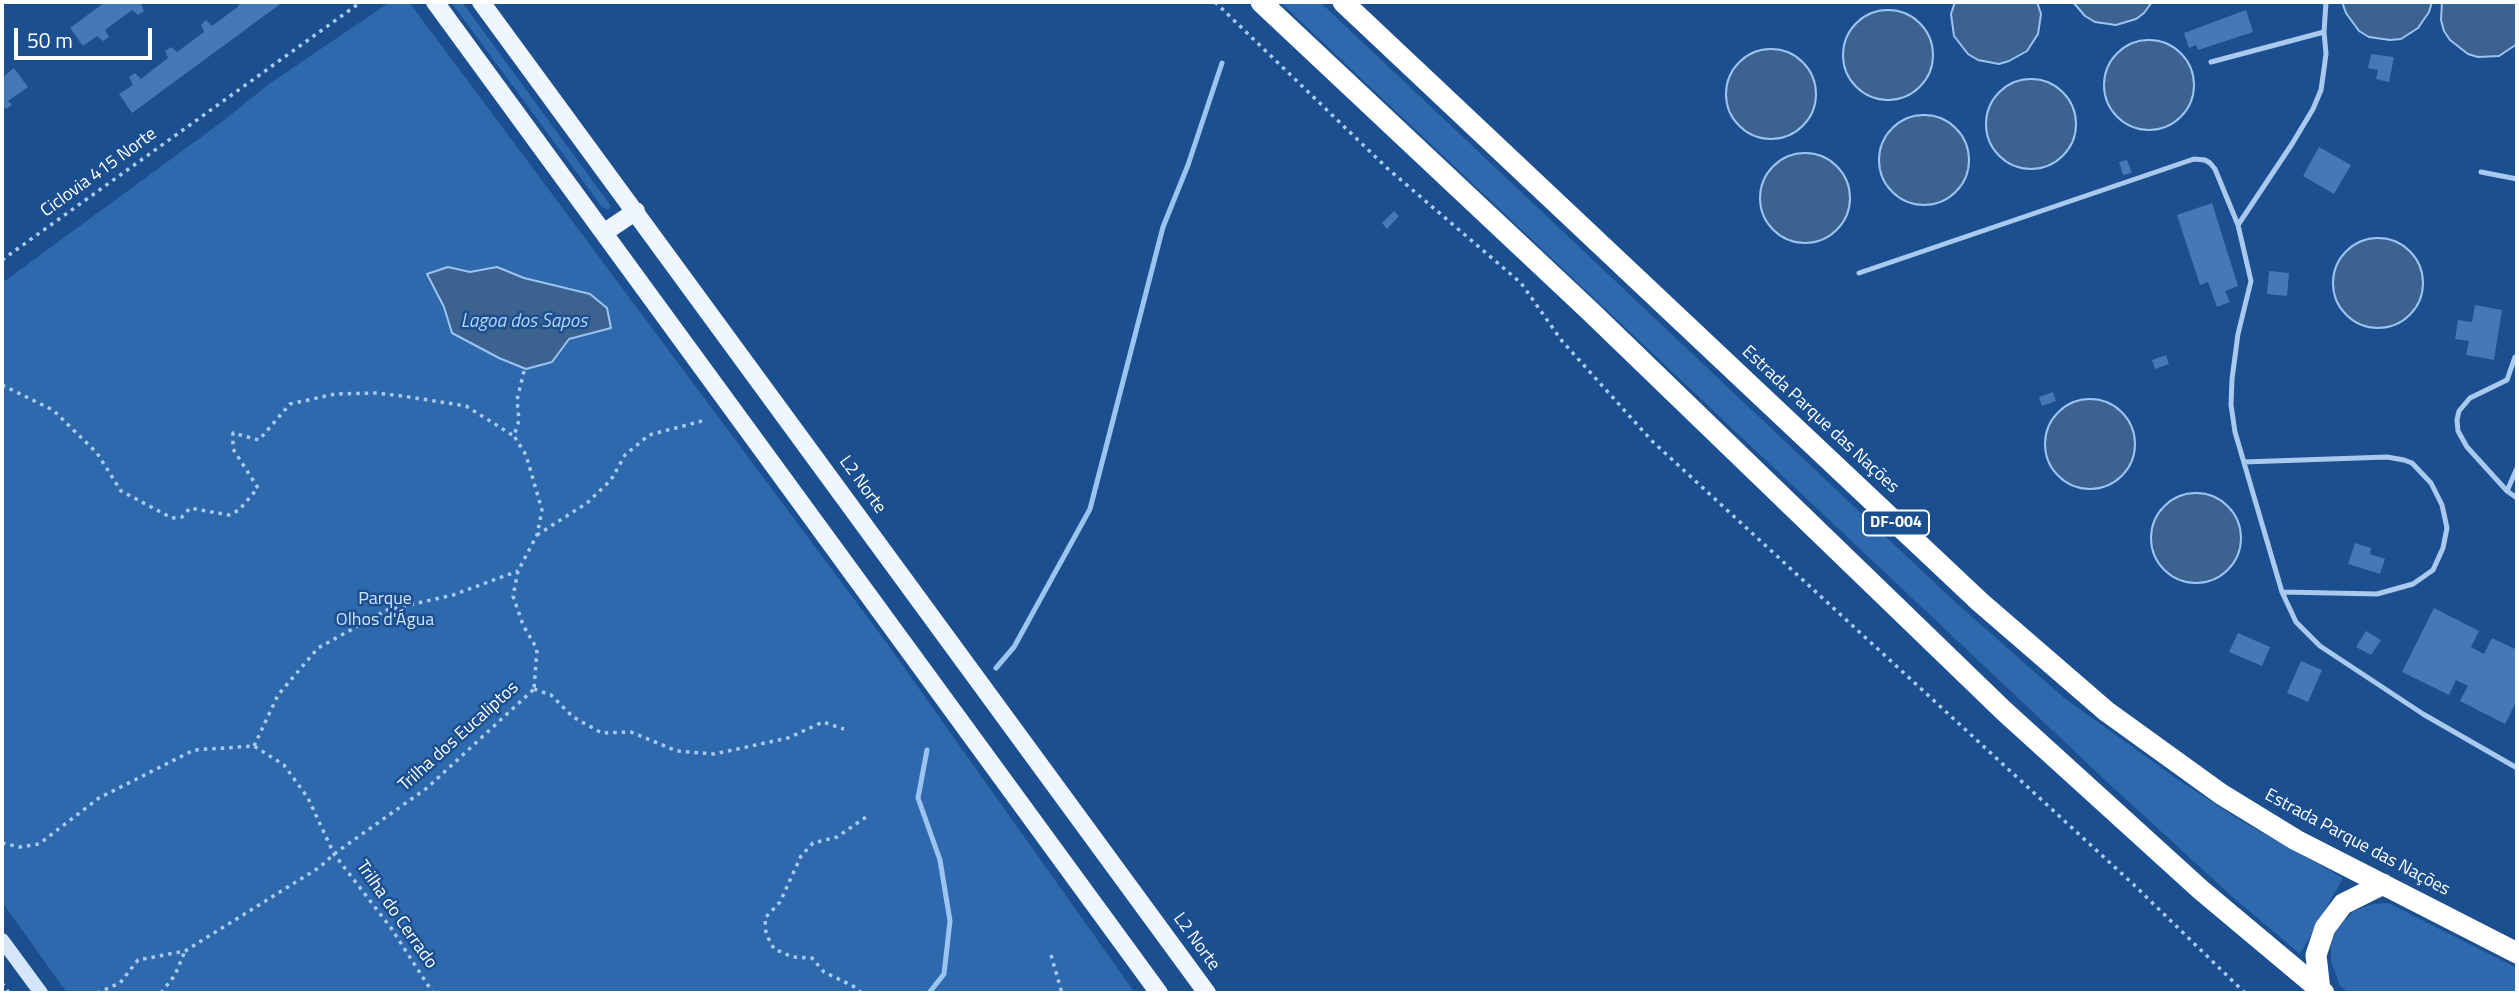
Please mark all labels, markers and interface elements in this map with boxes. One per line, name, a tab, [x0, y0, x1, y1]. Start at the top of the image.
scale bar	[18, 14, 156, 58]
text: 50 m	[27, 24, 73, 56]
street label: Ciclovia 415 Norte	[37, 124, 161, 222]
water label: Lagoa dos Sapos	[461, 311, 587, 333]
street label: Estrada Parque das Nações	[1737, 342, 1903, 498]
street label: L2 Norte	[834, 452, 890, 518]
road number: DF-004	[1863, 510, 1929, 536]
park label: Parque Olhos d'Água	[336, 589, 434, 632]
street label: Trilha dos Eucaliptos	[394, 677, 524, 797]
street label: Estrada Parque das Nações	[2261, 785, 2453, 901]
street label: Trilha do Cerrado	[351, 857, 441, 973]
street label: L2 Norte	[1168, 909, 1224, 975]

